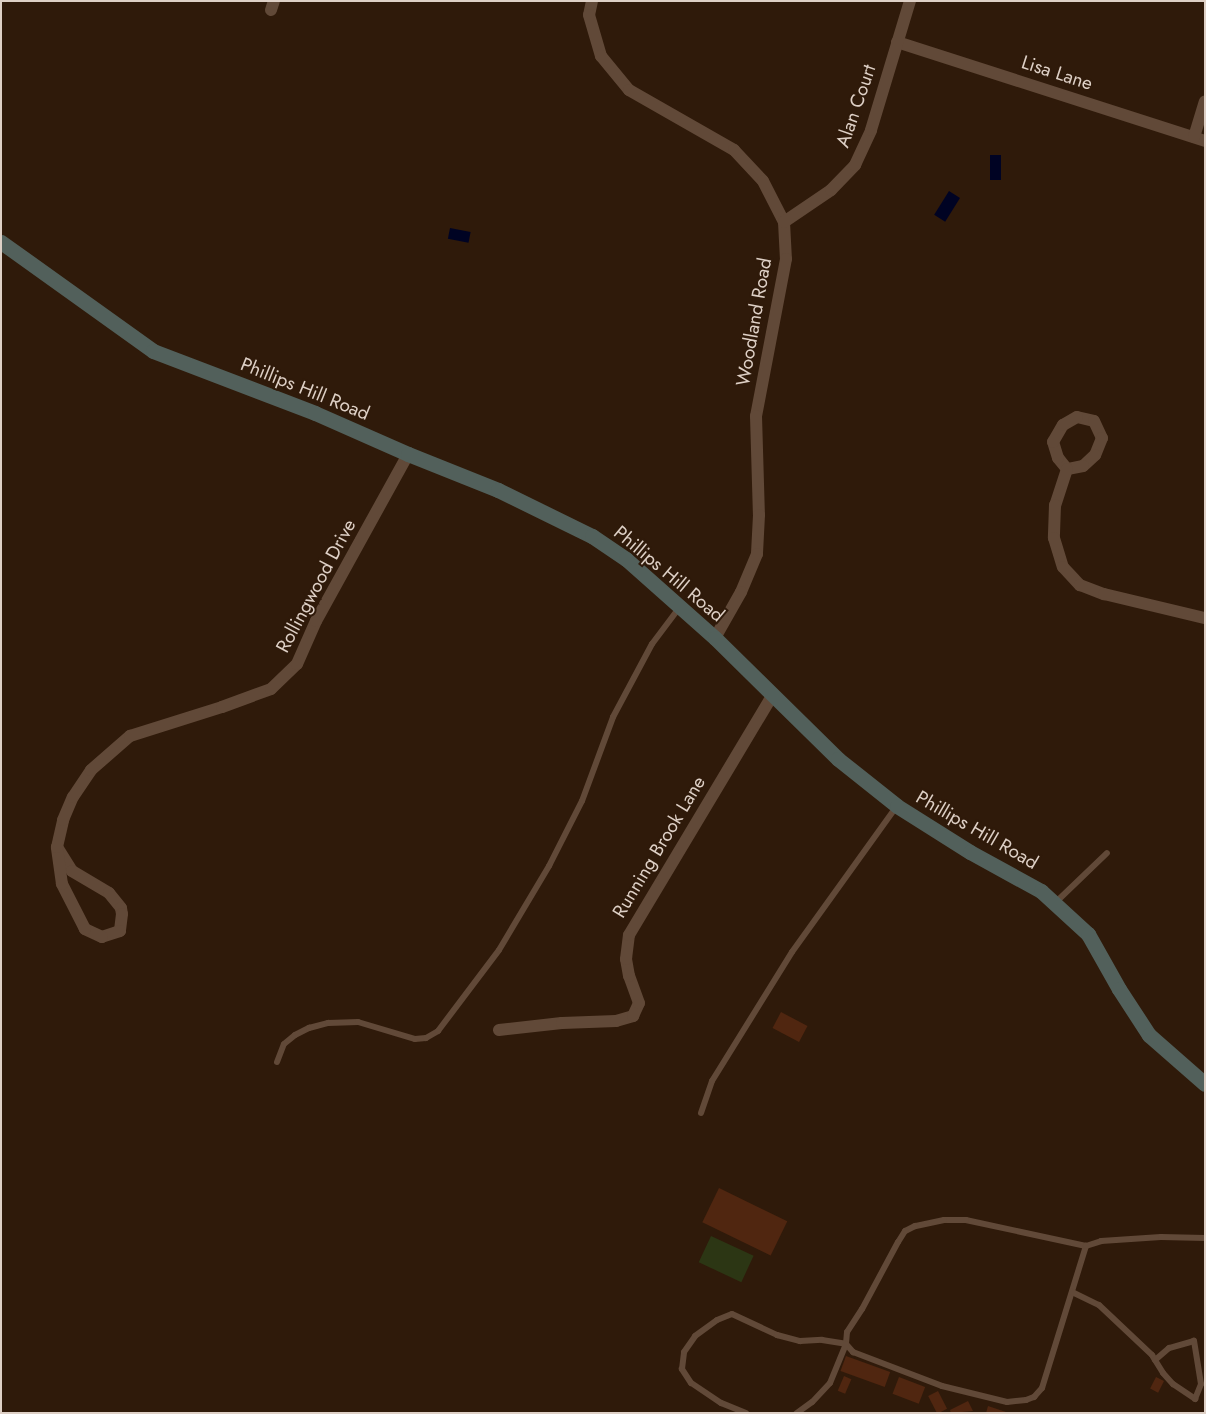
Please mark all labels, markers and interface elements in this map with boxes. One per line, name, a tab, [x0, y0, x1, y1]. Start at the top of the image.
street label: Lisa Lane	[1019, 51, 1095, 95]
street label: Alan Court	[831, 62, 881, 150]
street label: Woodland Road	[731, 256, 777, 388]
street label: Phillips Hill Road	[237, 353, 373, 425]
street label: Rollingwood Drive	[271, 515, 361, 657]
street label: Phillips Hill Road	[609, 521, 729, 627]
street label: Running Brook Lane	[608, 772, 710, 922]
street label: Phillips Hill Road	[912, 786, 1042, 874]

